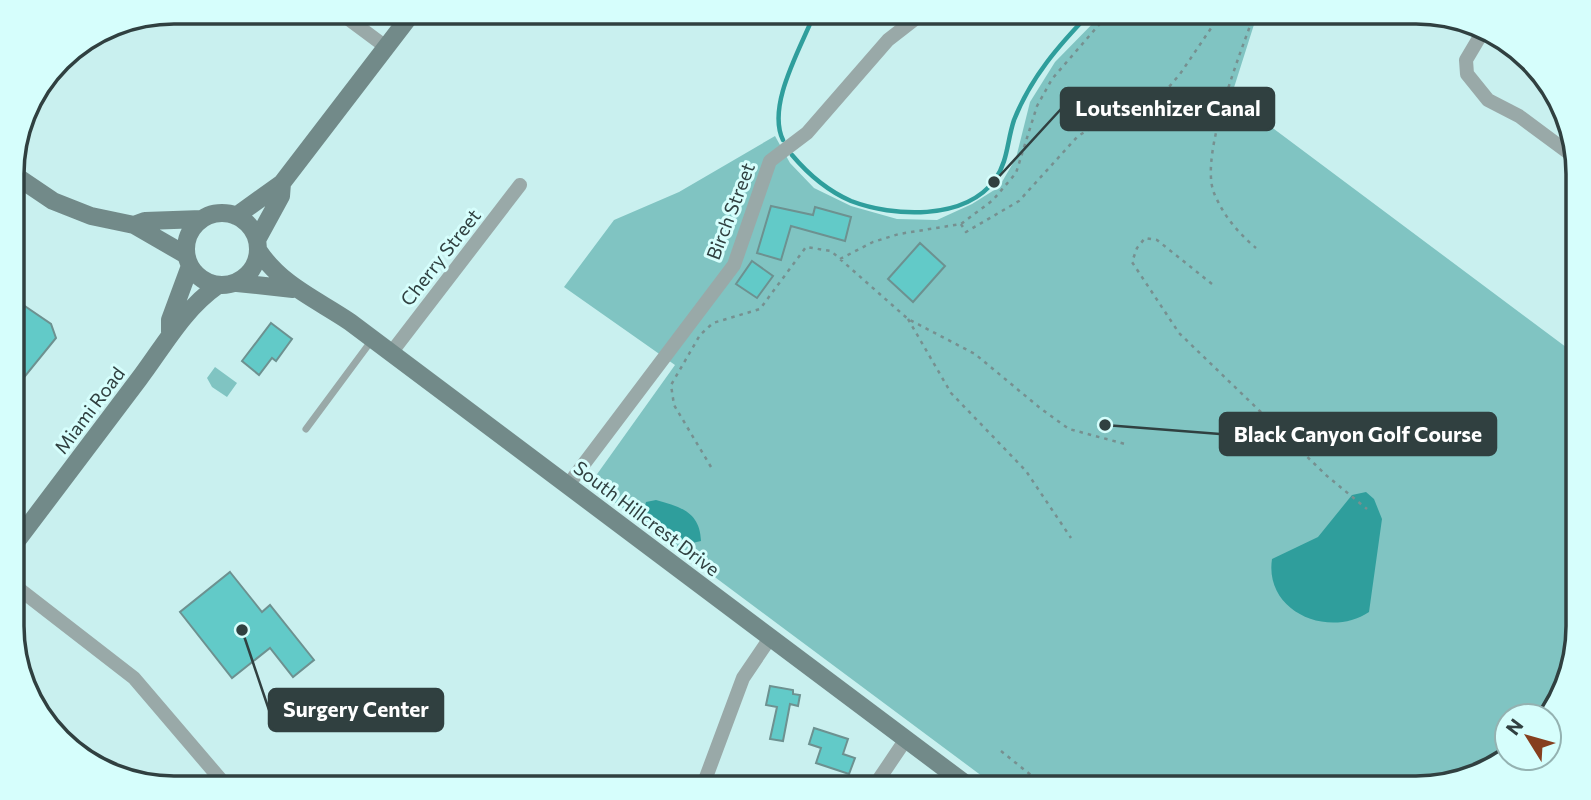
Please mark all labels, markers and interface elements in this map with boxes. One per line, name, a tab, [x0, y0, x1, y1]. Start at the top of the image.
callout: Loutsenhizer Canal	[1061, 88, 1274, 130]
text: Loutsenhizer Canal	[1075, 95, 1261, 120]
street label: Birch Street	[701, 159, 759, 263]
street label: Cherry Street	[395, 204, 485, 310]
street label: Miami Road	[49, 362, 129, 458]
callout: Black Canyon Golf Course	[1220, 413, 1496, 455]
text: Black Canyon Golf Course	[1234, 421, 1482, 446]
street label: South Hillcrest Drive	[569, 456, 725, 580]
callout: Surgery Center	[269, 689, 443, 731]
text: Surgery Center	[283, 696, 429, 721]
north arrow	[1493, 702, 1563, 772]
text: N	[1501, 714, 1528, 739]

